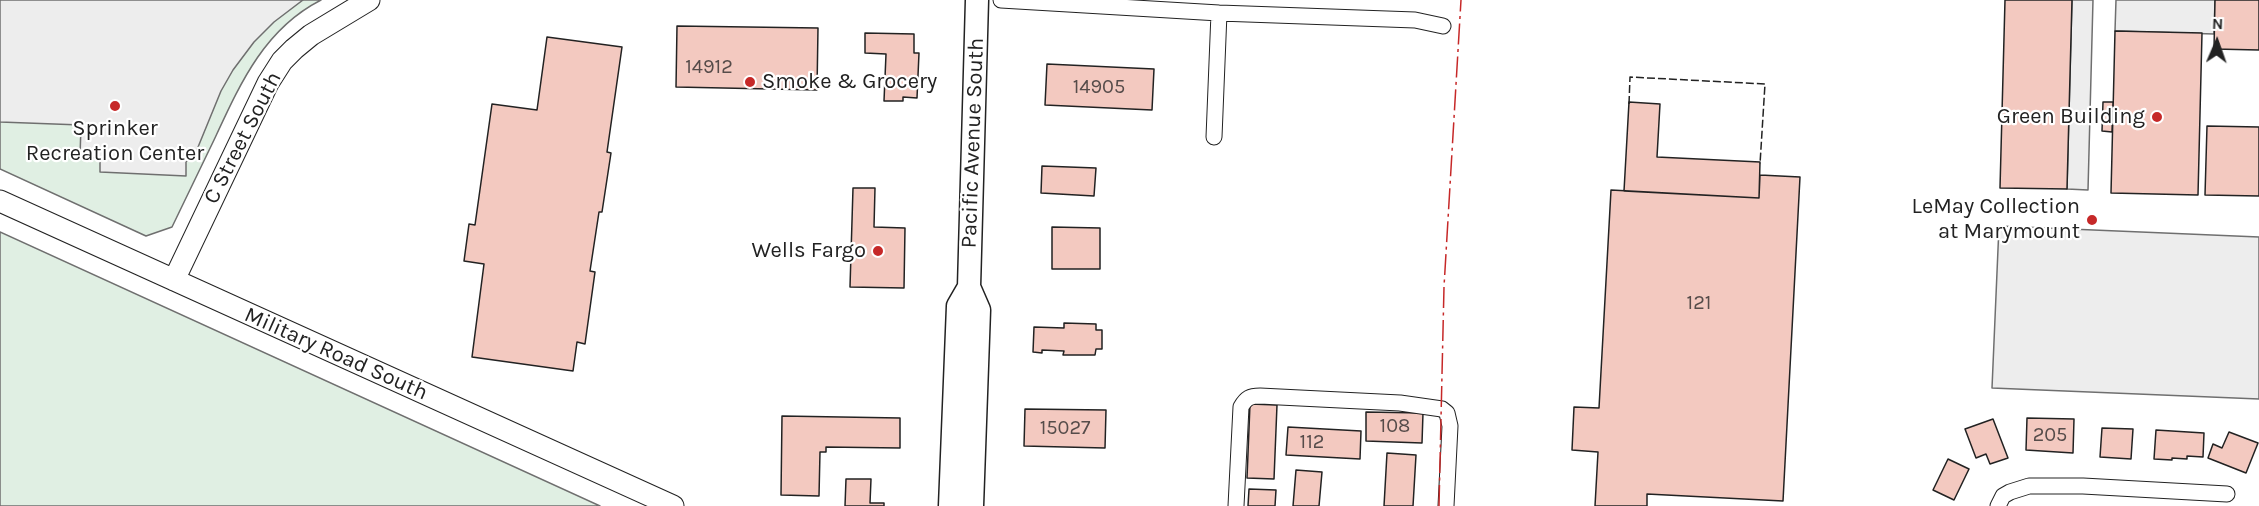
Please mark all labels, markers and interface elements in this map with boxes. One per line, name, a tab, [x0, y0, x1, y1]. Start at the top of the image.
north arrow	[2187, 12, 2247, 72]
text: N	[2212, 14, 2224, 33]
street label: Pacific Avenue South	[956, 37, 990, 249]
house number: 14912	[685, 55, 733, 79]
street label: C Street South	[198, 68, 288, 208]
place label: Smoke & Grocery	[762, 69, 937, 95]
marker: Smoke & Grocery	[743, 75, 757, 89]
house number: 14905	[1073, 75, 1125, 99]
marker: Sprinker Recreation Center	[108, 99, 122, 113]
place label: Green Building	[1997, 104, 2145, 130]
marker: Green Building	[2150, 110, 2164, 124]
place label: Sprinker Recreation Center	[26, 116, 204, 168]
place label: LeMay Collection at Marymount	[1912, 194, 2080, 246]
marker: LeMay Collection at Marymount	[2085, 213, 2099, 227]
place label: Wells Fargo	[751, 238, 866, 264]
marker: Wells Fargo	[871, 244, 885, 258]
house number: 121	[1687, 291, 1711, 315]
street label: Military Road South	[240, 302, 432, 406]
house number: 108	[1380, 414, 1410, 438]
house number: 15027	[1040, 416, 1090, 440]
house number: 205	[2033, 423, 2067, 447]
house number: 112	[1300, 430, 1324, 454]

